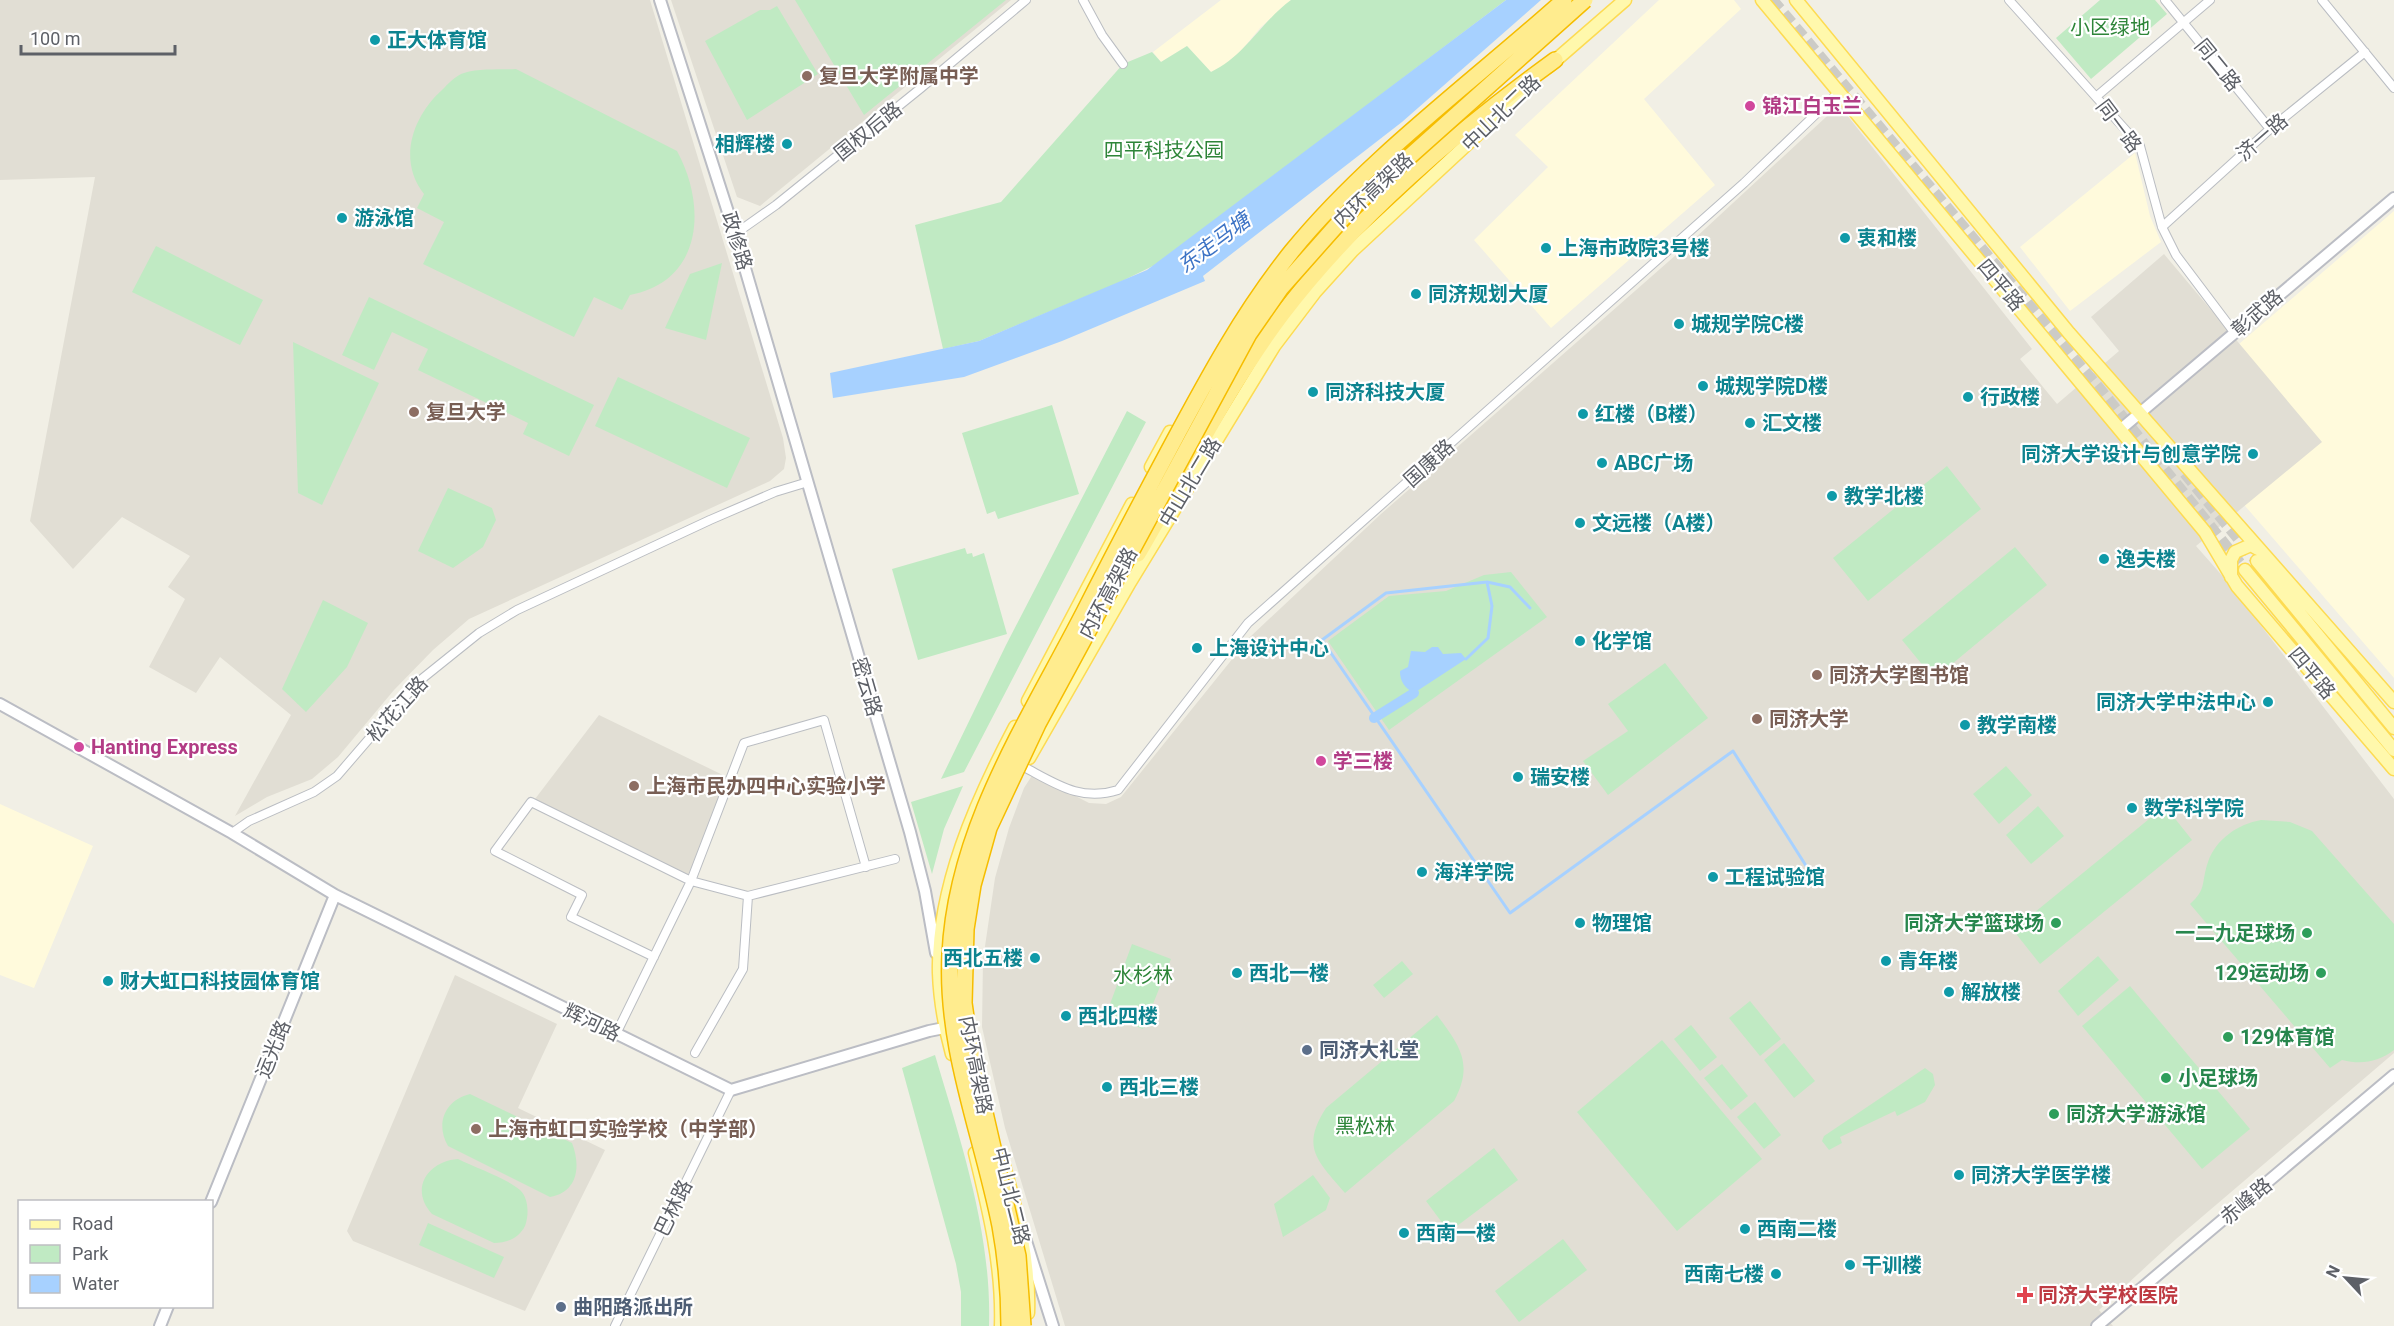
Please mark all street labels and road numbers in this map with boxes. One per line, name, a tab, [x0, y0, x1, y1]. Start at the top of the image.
street label: 同二路	[2190, 34, 2246, 96]
street label: 中山北二路	[1457, 70, 1545, 156]
street label: 同一路	[2091, 95, 2147, 157]
street label: 国权后路	[829, 97, 907, 165]
street label: 济一路	[2231, 108, 2293, 166]
street label: 内环高架路	[1328, 147, 1418, 233]
street label: 政修路	[717, 209, 757, 273]
street label: 四平路	[1973, 254, 2029, 316]
street label: 彰武路	[2226, 284, 2288, 342]
street label: 中山北二路	[1154, 433, 1226, 531]
street label: 国康路	[1399, 434, 1459, 492]
street label: 内环高架路	[1074, 543, 1142, 643]
street label: 四平路	[2284, 642, 2340, 704]
street label: 密云路	[847, 655, 887, 719]
street label: 松花江路	[361, 671, 433, 747]
street label: 辉河路	[560, 998, 624, 1046]
street label: 内环高架路	[955, 1014, 997, 1116]
street label: 运光路	[251, 1017, 295, 1081]
street label: 中山北二路	[987, 1145, 1035, 1247]
street label: 赤峰路	[2215, 1173, 2277, 1229]
street label: 巴林路	[649, 1176, 697, 1240]

